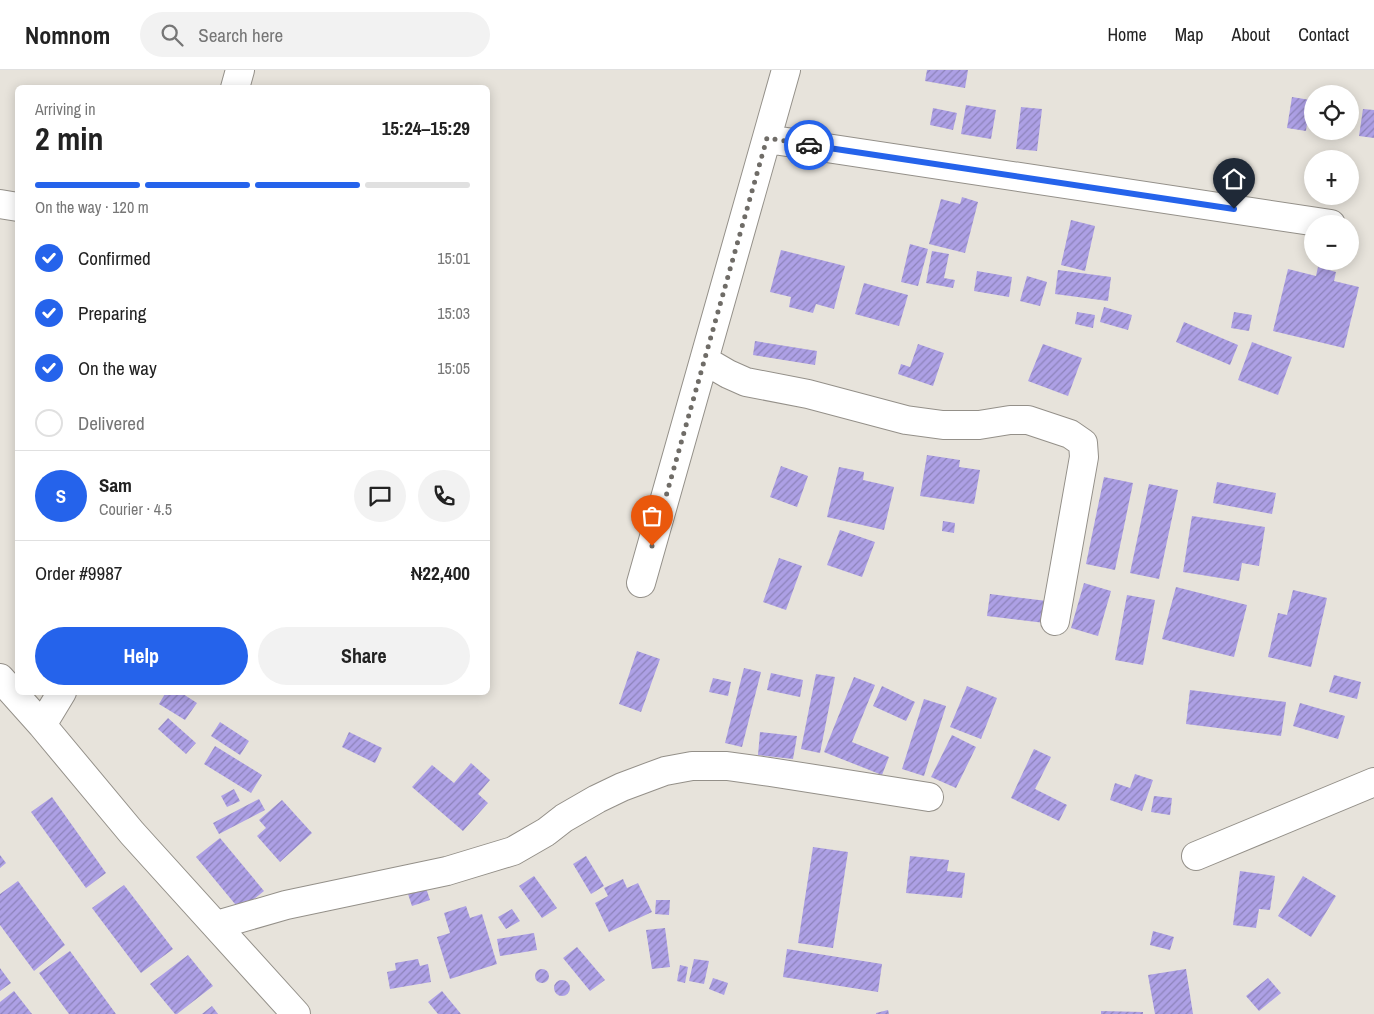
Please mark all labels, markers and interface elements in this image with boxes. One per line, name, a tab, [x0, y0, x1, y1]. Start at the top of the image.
search box	[140, 12, 490, 57]
text: Nomnom	[25, 19, 110, 51]
icon: search	[158, 21, 186, 49]
text: Search here	[198, 22, 283, 48]
text: Home	[1107, 22, 1147, 47]
text: Map	[1175, 22, 1204, 47]
text: About	[1232, 22, 1270, 47]
text: Contact	[1298, 22, 1349, 47]
map controls	[1304, 85, 1359, 270]
button: locate	[1304, 85, 1359, 140]
text: Arriving in	[35, 98, 96, 120]
text: 15:24–15:29	[382, 115, 470, 141]
text: 2 min	[35, 117, 104, 160]
courier	[784, 120, 834, 170]
icon: car	[795, 131, 823, 159]
button: +	[1304, 150, 1359, 205]
pin	[1213, 158, 1255, 209]
icon: home	[1220, 165, 1248, 193]
text: On the way · 120 m	[35, 196, 149, 218]
button: −	[1304, 215, 1359, 270]
icon: check	[35, 244, 63, 272]
text: Confirmed	[78, 245, 151, 271]
text: 15:01	[437, 247, 470, 269]
icon: check	[35, 299, 63, 327]
text: Preparing	[78, 300, 146, 326]
text: 15:03	[437, 302, 470, 324]
icon: check	[35, 354, 63, 382]
text: On the way	[78, 355, 157, 381]
text: 15:05	[437, 357, 470, 379]
text: Delivered	[78, 410, 145, 436]
button: chat	[354, 470, 406, 522]
button: phone	[418, 470, 470, 522]
text: Sam	[99, 472, 132, 498]
text: S	[56, 483, 66, 509]
pin	[631, 495, 673, 546]
text: Courier · 4.5	[99, 498, 172, 520]
icon: bag	[638, 502, 666, 530]
text: Order #9987	[35, 560, 122, 586]
text: ₦22,400	[411, 560, 470, 586]
button: Help	[35, 627, 248, 685]
button: Share	[258, 627, 470, 685]

